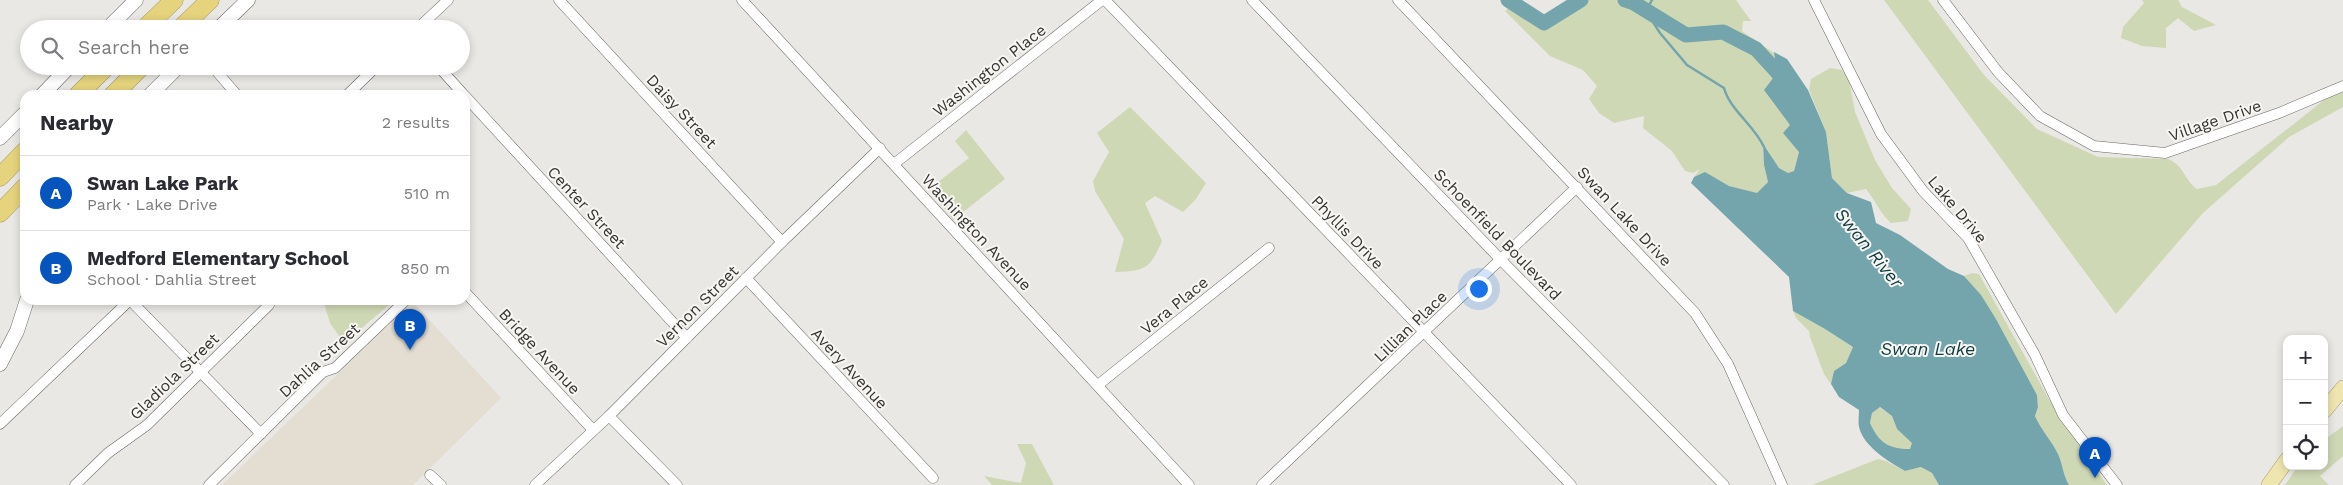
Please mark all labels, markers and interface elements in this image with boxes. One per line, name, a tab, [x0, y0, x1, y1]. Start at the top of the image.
search box	[20, 20, 470, 75]
street label: Washington Place	[929, 20, 1050, 120]
icon: search	[38, 34, 66, 62]
text: Search here	[78, 36, 189, 59]
street label: Daisy Street	[643, 70, 721, 153]
street label: Village Drive	[2166, 96, 2264, 145]
text: Nearby	[40, 110, 113, 135]
text: 2 results	[382, 113, 450, 132]
street label: Center Street	[544, 162, 630, 253]
street label: Swan Lake Drive	[1573, 162, 1676, 270]
street label: Schoenfield Boulevard	[1430, 165, 1565, 304]
street label: Washington Avenue	[918, 170, 1036, 295]
text: Swan Lake Park	[87, 172, 238, 195]
street label: Lake Drive	[1924, 172, 1991, 247]
text: A	[51, 184, 61, 203]
text: 510 m	[404, 184, 450, 203]
street label: Phyllis Drive	[1308, 191, 1388, 273]
text: Park · Lake Drive	[87, 195, 217, 214]
water label: Swan River	[1831, 204, 1909, 293]
text: Medford Elementary School	[87, 247, 349, 270]
text: B	[51, 259, 61, 278]
text: 850 m	[400, 259, 450, 278]
street label: Vernon Street	[652, 261, 743, 351]
text: School · Dahlia Street	[87, 270, 256, 289]
street label: Vera Place	[1137, 272, 1212, 338]
your location	[1466, 276, 1492, 302]
street label: Lillian Place	[1370, 287, 1451, 366]
street label: Bridge Avenue	[495, 304, 584, 398]
pin: B	[394, 309, 426, 350]
street label: Dahlia Street	[275, 319, 364, 402]
street label: Avery Avenue	[807, 324, 892, 413]
street label: Gladiola Street	[126, 329, 223, 424]
map controls	[2283, 335, 2328, 470]
button: +	[2283, 335, 2328, 380]
water label: Swan Lake	[1881, 338, 1975, 359]
button: −	[2283, 380, 2328, 425]
button: locate	[2283, 425, 2328, 470]
pin: A	[2079, 437, 2111, 478]

